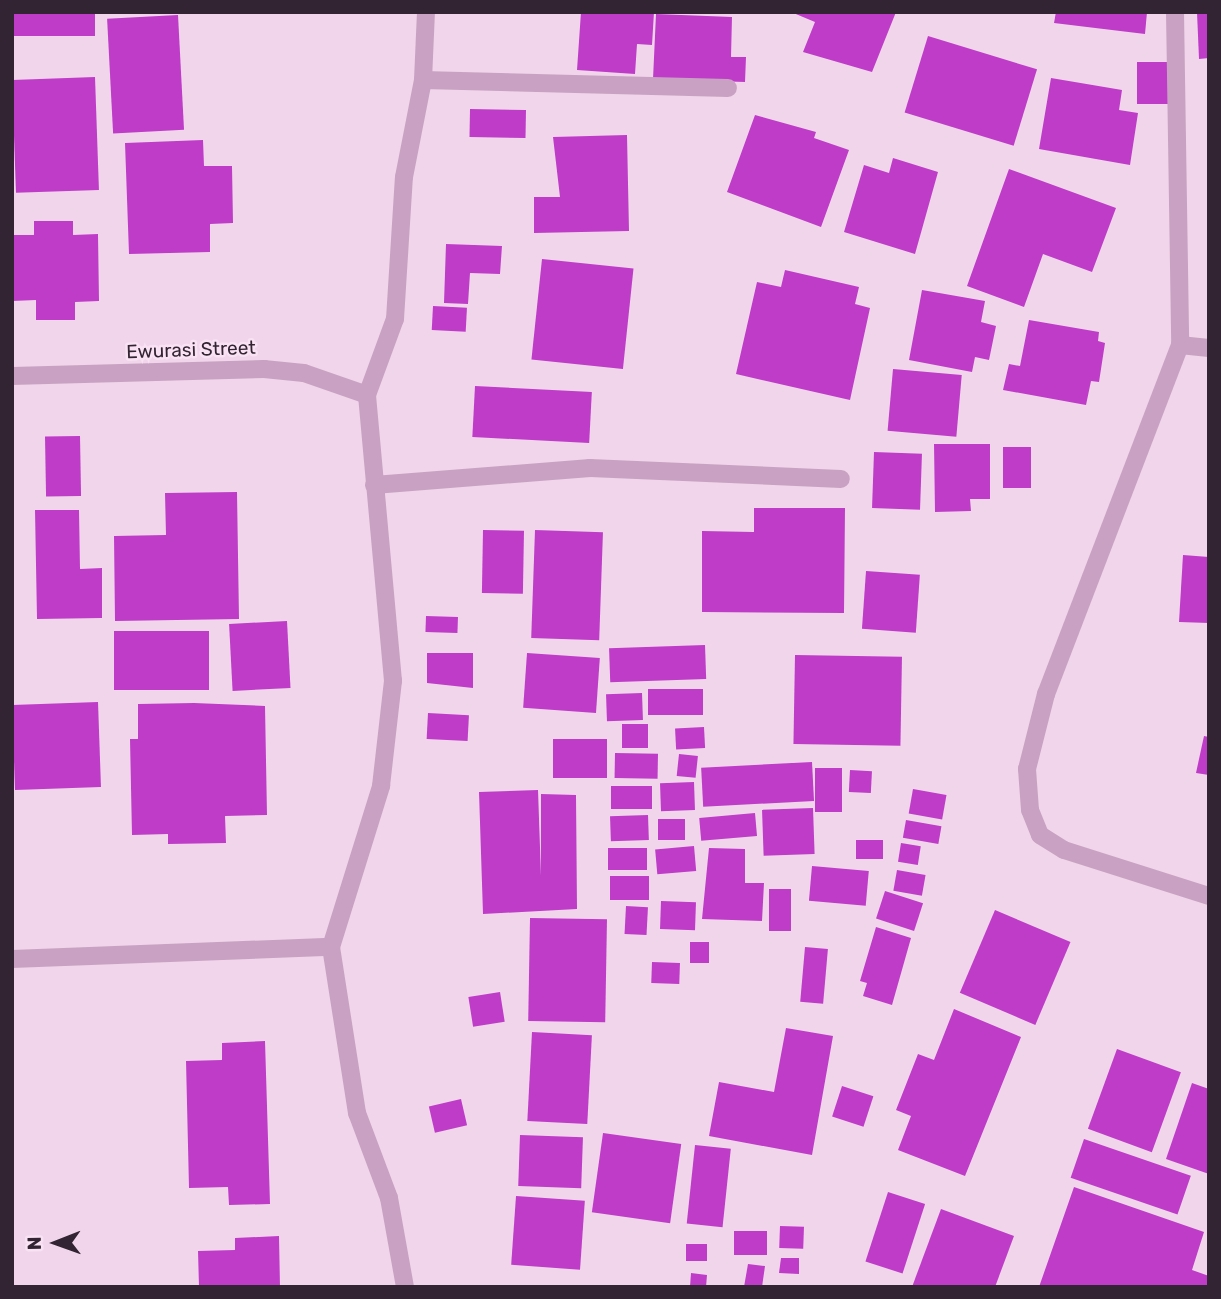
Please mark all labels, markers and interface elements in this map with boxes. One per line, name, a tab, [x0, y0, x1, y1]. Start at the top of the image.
street label: Ewurasi Street	[126, 336, 256, 364]
north arrow	[21, 1208, 91, 1278]
text: N	[23, 1236, 46, 1250]

